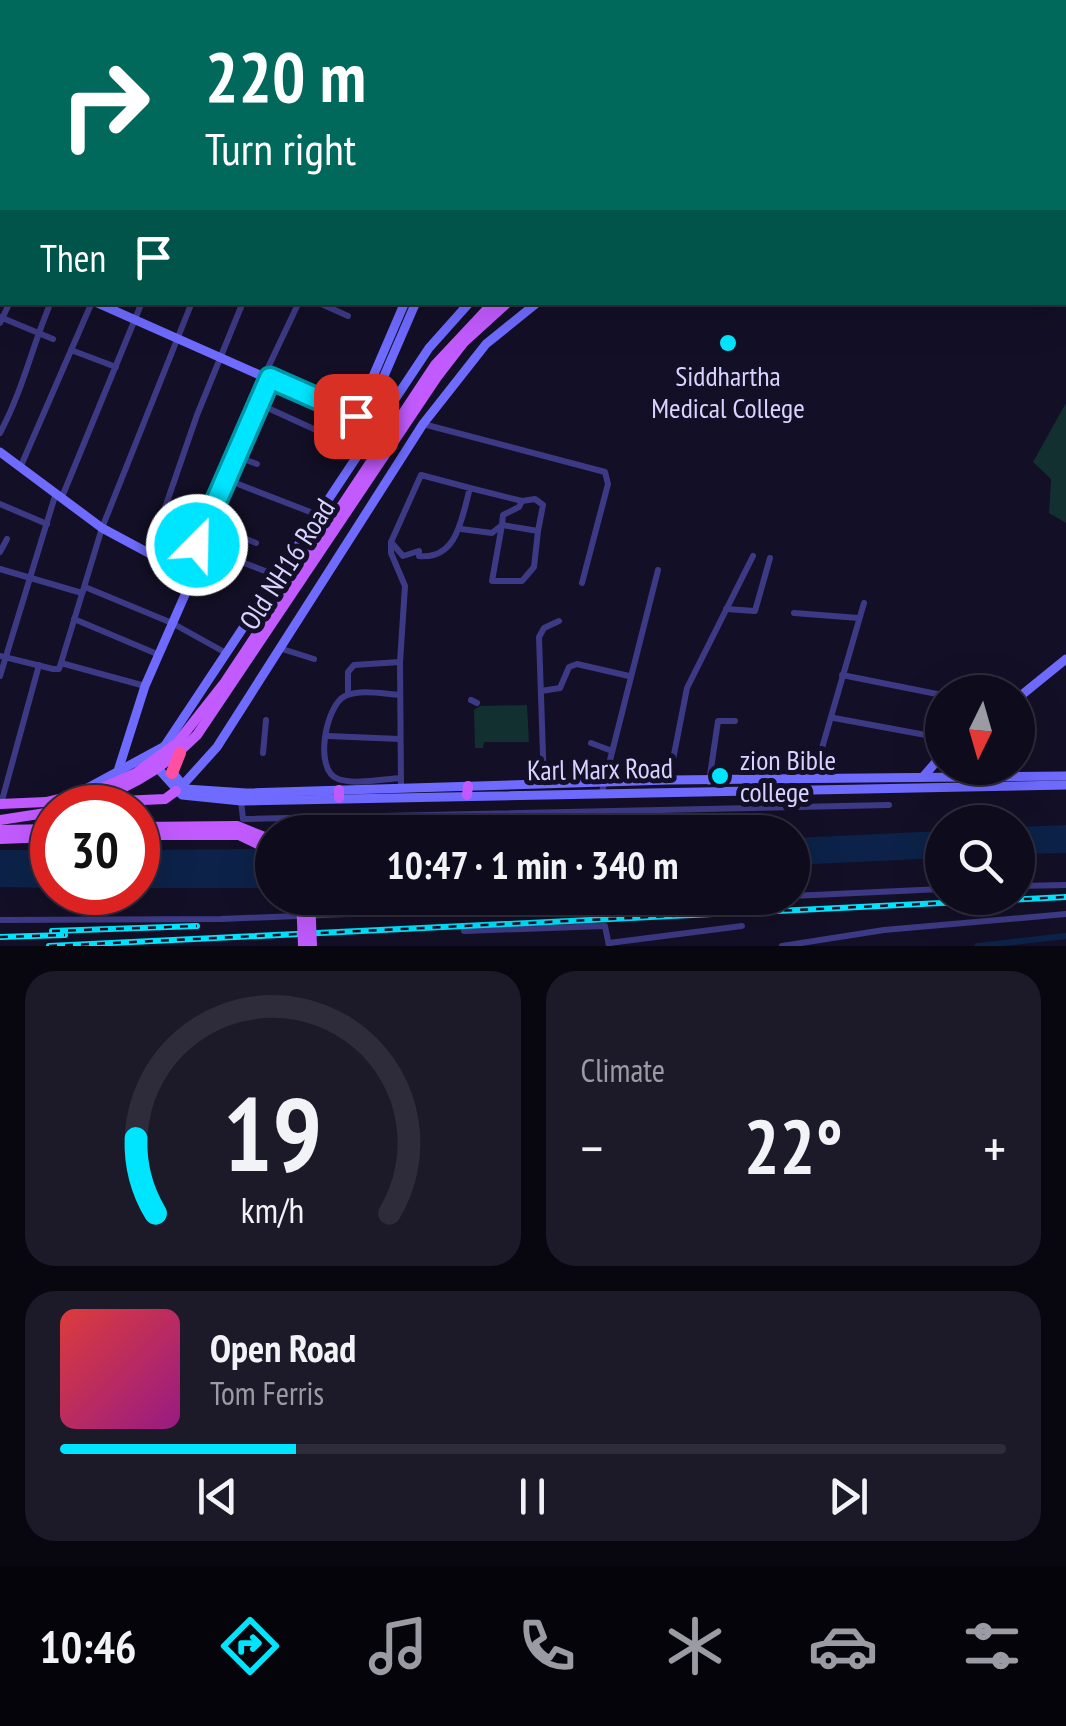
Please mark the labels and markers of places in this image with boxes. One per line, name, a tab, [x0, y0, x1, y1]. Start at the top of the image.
marker: Siddhartha Medical College	[717, 332, 739, 354]
place label: Siddhartha Medical College	[651, 357, 805, 426]
pin	[314, 374, 399, 459]
place label: zion Bible college	[740, 741, 836, 810]
marker: zion Bible college	[709, 765, 731, 787]

